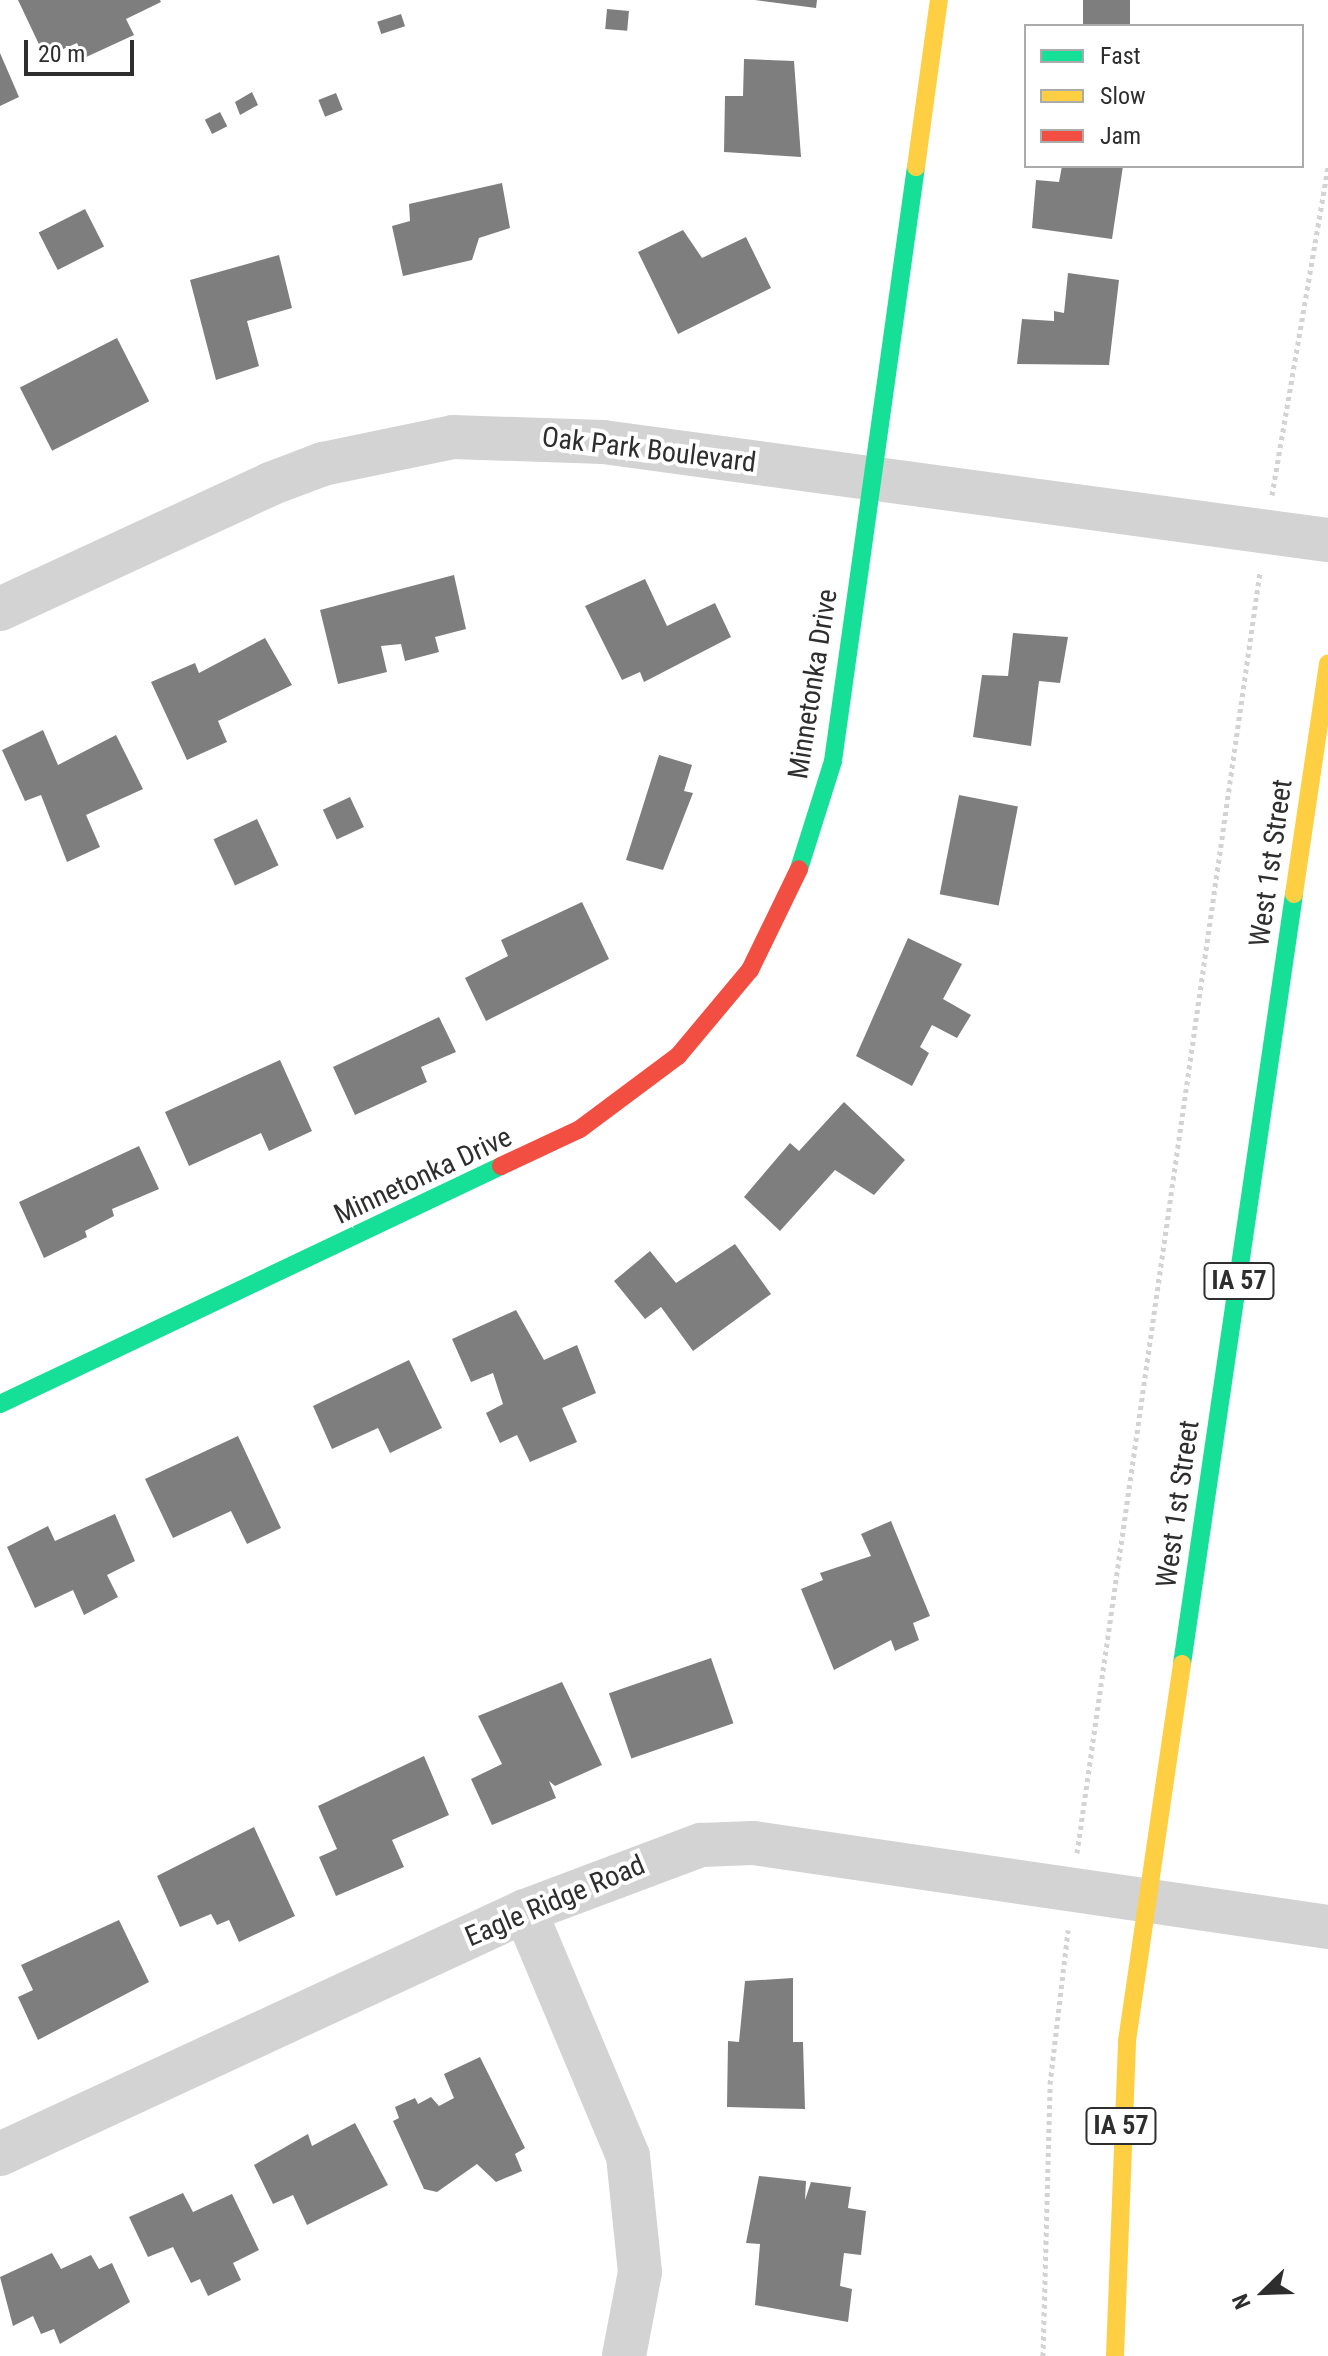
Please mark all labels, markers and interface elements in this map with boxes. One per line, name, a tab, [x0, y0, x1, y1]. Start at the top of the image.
scale bar	[28, 24, 138, 74]
legend	[1024, 24, 1304, 168]
text: 20 m	[38, 40, 85, 68]
text: Fast	[1100, 42, 1141, 70]
text: Slow	[1100, 82, 1146, 110]
text: Jam	[1100, 122, 1141, 150]
street label: Oak Park Boulevard	[540, 420, 758, 480]
street label: Minnetonka Drive	[781, 587, 845, 781]
street label: West 1st Street	[1243, 777, 1299, 949]
street label: Minnetonka Drive	[329, 1120, 517, 1232]
road number: IA 57	[1203, 1259, 1275, 1303]
street label: West 1st Street	[1150, 1418, 1206, 1590]
street label: Eagle Ridge Road	[460, 1848, 650, 1954]
road number: IA 57	[1085, 2104, 1157, 2148]
north arrow	[1224, 2252, 1304, 2332]
text: N	[1227, 2290, 1256, 2313]

